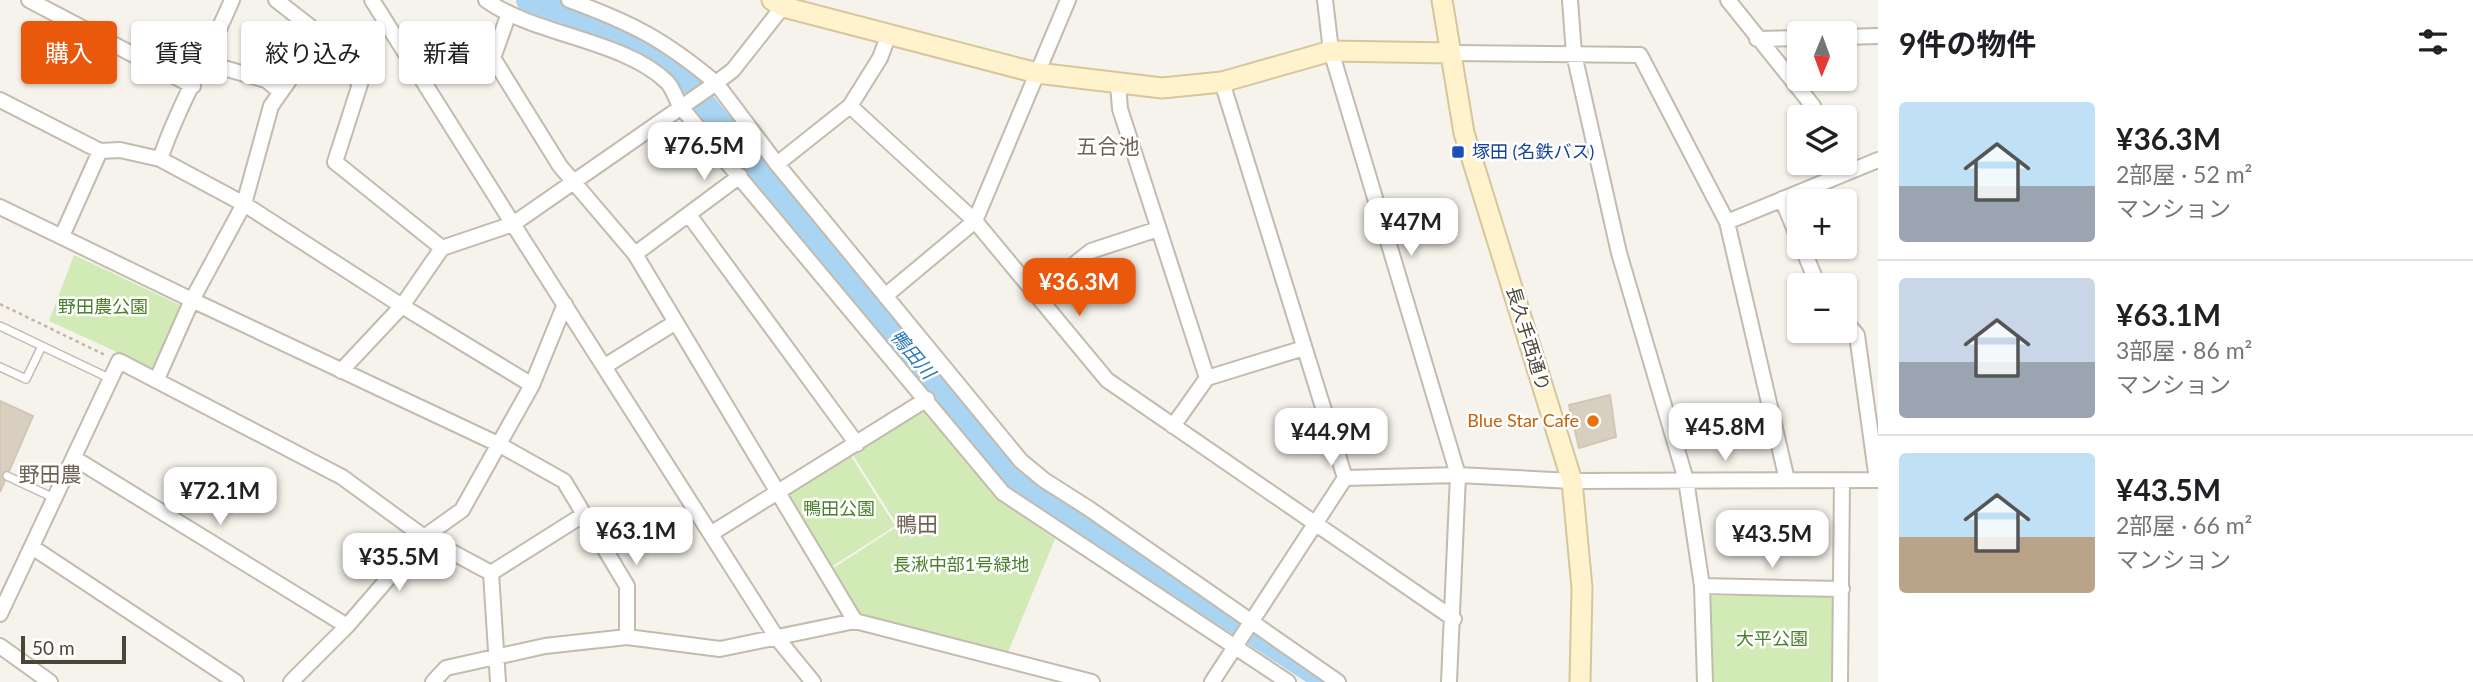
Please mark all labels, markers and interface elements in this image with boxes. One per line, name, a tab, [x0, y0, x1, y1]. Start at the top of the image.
chip: 購入	[21, 21, 117, 84]
chip: 賃貸	[131, 21, 227, 84]
chip: 絞り込み	[241, 21, 385, 84]
chip: 新着	[399, 21, 495, 84]
north arrow	[1787, 21, 1857, 91]
map controls	[1787, 21, 1857, 343]
icon: filters	[2414, 23, 2452, 61]
text: 9件の物件	[1899, 25, 2036, 61]
button: layers	[1787, 105, 1857, 175]
text: ¥36.3M	[2116, 120, 2221, 156]
pin: ¥76.5M	[647, 122, 761, 182]
icon: home	[1955, 130, 2039, 214]
text: ¥76.5M	[664, 131, 744, 159]
district label: 五合池	[1077, 133, 1140, 158]
place label: 塚田 (名鉄バス)	[1472, 140, 1594, 162]
marker: 塚田 (名鉄バス)	[1450, 144, 1466, 160]
text: 2部屋 · 52 m²	[2116, 160, 2252, 188]
button: +	[1787, 189, 1857, 259]
text: マンション	[2116, 194, 2231, 222]
pin: ¥47M	[1370, 198, 1452, 258]
text: ¥47M	[1380, 207, 1442, 235]
pin: ¥36.3M	[1022, 258, 1136, 318]
text: ¥36.3M	[1039, 267, 1119, 295]
button: −	[1787, 273, 1857, 343]
street label: 長久手西通り	[1503, 284, 1555, 394]
park label: 野田農公園	[58, 295, 148, 317]
text: ¥63.1M	[2116, 296, 2221, 332]
icon: home	[1955, 306, 2039, 390]
water label: 鴨田川	[886, 324, 942, 384]
text: 3部屋 · 86 m²	[2116, 336, 2252, 364]
text: マンション	[2116, 370, 2231, 398]
pin: ¥45.8M	[1668, 404, 1782, 463]
pin: ¥44.9M	[1274, 408, 1388, 468]
place label: Blue Star Cafe	[1467, 409, 1579, 431]
text: ¥45.8M	[1685, 412, 1765, 440]
marker: Blue Star Cafe	[1585, 413, 1601, 429]
text: ¥44.9M	[1291, 417, 1371, 445]
district label: 野田農	[19, 461, 82, 486]
pin: ¥72.1M	[163, 468, 277, 527]
text: ¥43.5M	[2116, 471, 2221, 507]
text: ¥72.1M	[180, 476, 260, 504]
icon: home	[1955, 481, 2039, 565]
park label: 鴨田公園	[803, 497, 875, 519]
pin: ¥63.1M	[579, 508, 693, 567]
pin: ¥43.5M	[1715, 510, 1829, 570]
district label: 鴨田	[896, 511, 938, 536]
text: 2部屋 · 66 m²	[2116, 511, 2252, 539]
text: ¥63.1M	[596, 516, 676, 544]
text: ¥43.5M	[1732, 519, 1812, 547]
pin: ¥35.5M	[342, 534, 456, 593]
text: ¥35.5M	[359, 542, 439, 570]
text: マンション	[2116, 545, 2231, 573]
park label: 長湫中部1号緑地	[893, 553, 1029, 575]
park label: 大平公園	[1736, 627, 1808, 649]
scale bar	[21, 633, 126, 665]
text: 50 m	[32, 636, 75, 659]

